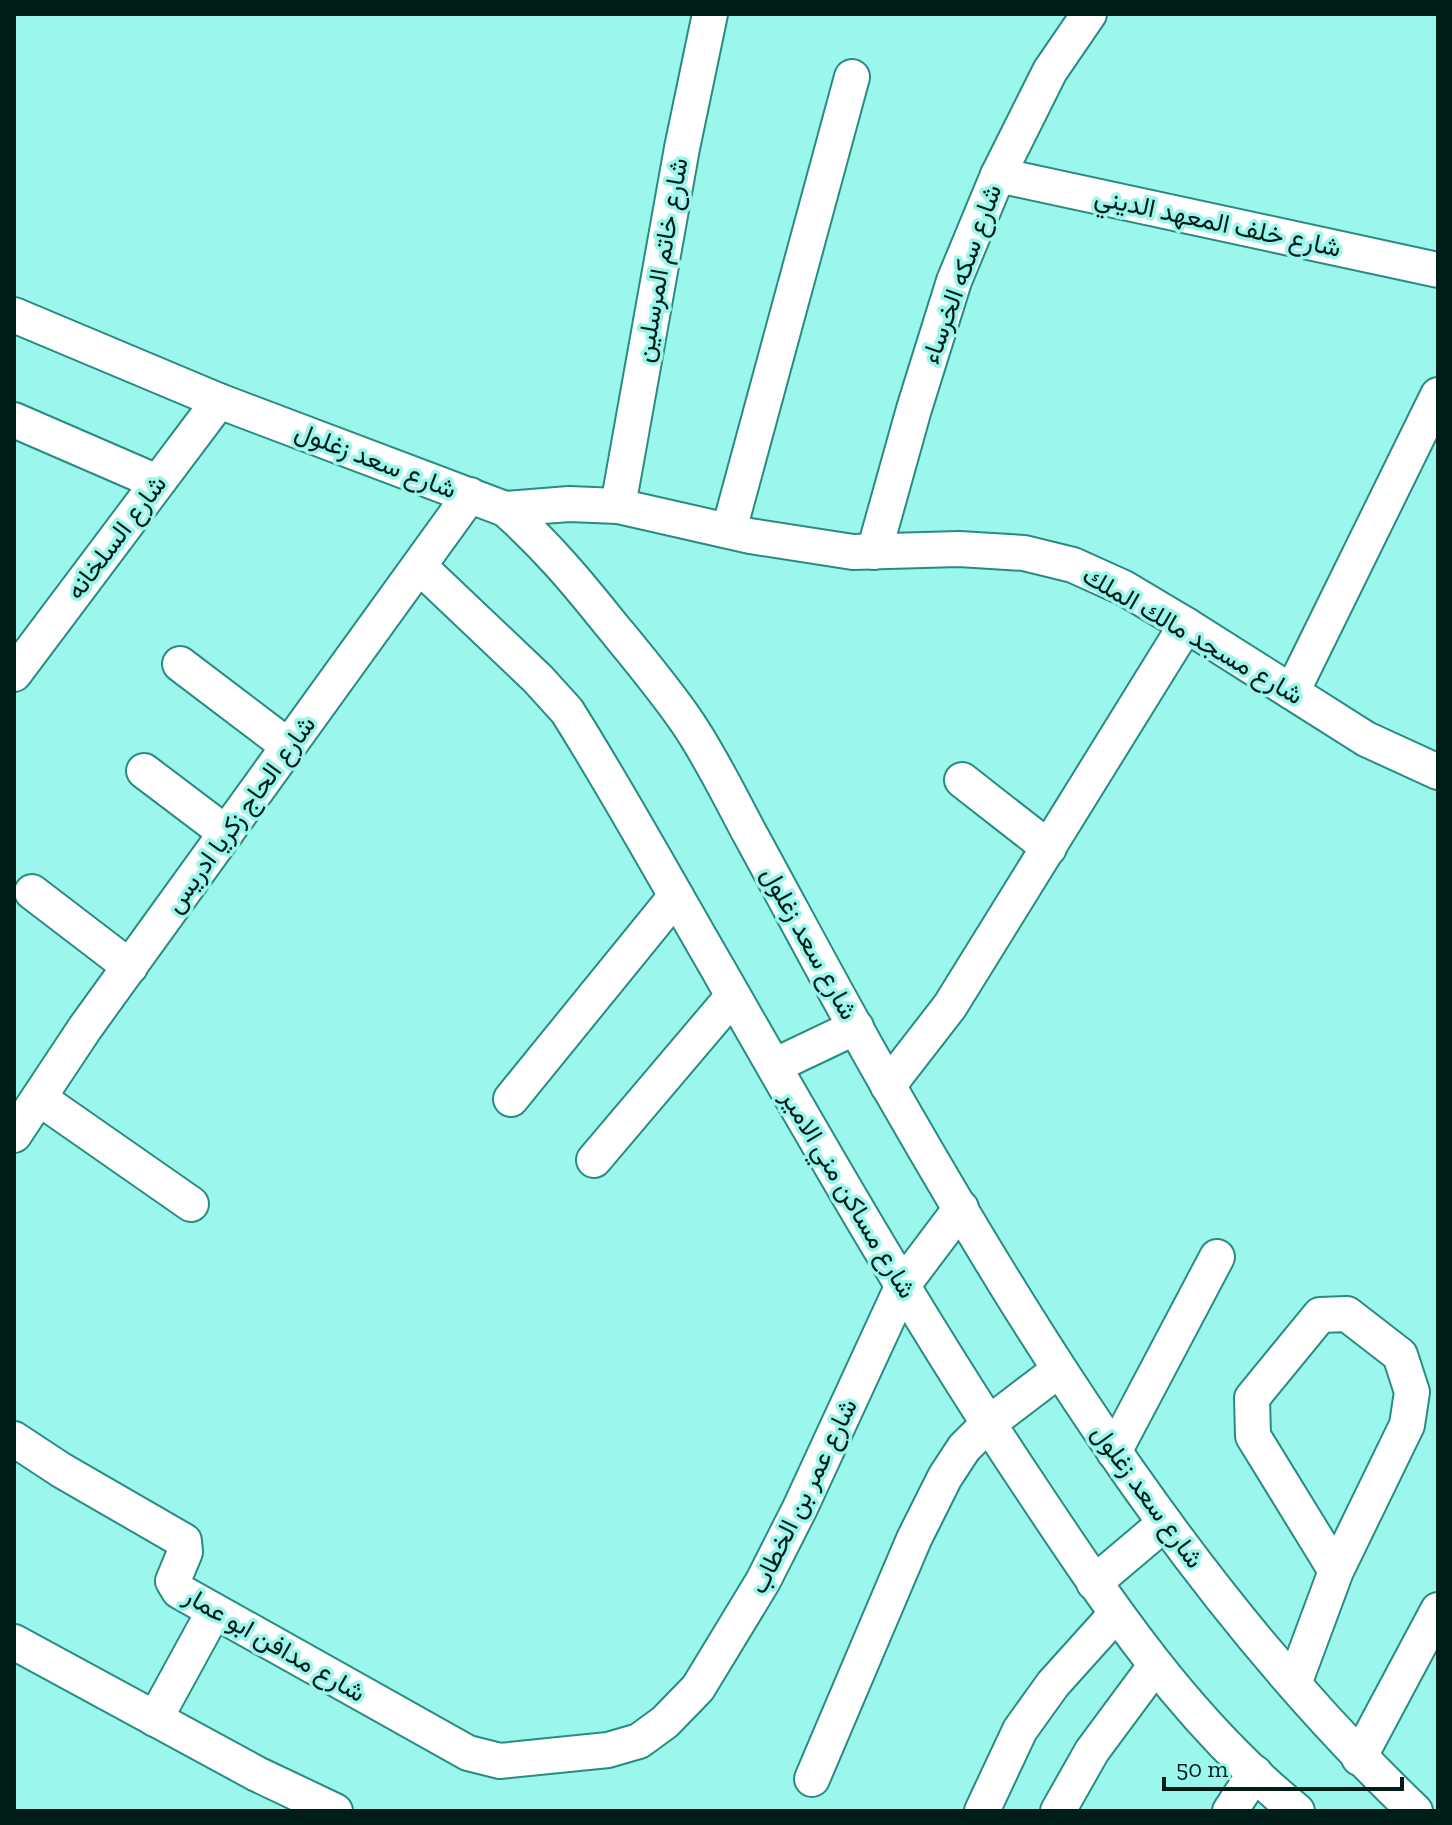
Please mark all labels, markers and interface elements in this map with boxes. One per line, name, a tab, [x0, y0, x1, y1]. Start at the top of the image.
street label: شارع خاتم المرسلين	[627, 155, 697, 365]
street label: شارع سكه الخرساء	[914, 180, 1010, 369]
street label: شارع خلف المعهد الديني	[1091, 180, 1344, 269]
street label: شارع سعد زغلول	[290, 415, 461, 507]
street label: شارع السلخانه	[59, 469, 175, 607]
street label: شارع مسجد مالك الملك	[1076, 559, 1309, 713]
street label: شارع الحاج زكريا ادريس	[158, 709, 324, 920]
street label: شارع سعد زغلول	[753, 861, 865, 1026]
street label: شارع مساكن مني الامير	[769, 1083, 924, 1307]
street label: شارع عمر بن الخطاب	[742, 1393, 866, 1600]
street label: شارع سعد زغلول	[1083, 1418, 1211, 1575]
street label: شارع مدافن ابو عمار	[177, 1579, 371, 1711]
scale bar	[1164, 1741, 1402, 1791]
text: 50 m	[1176, 1754, 1229, 1783]

